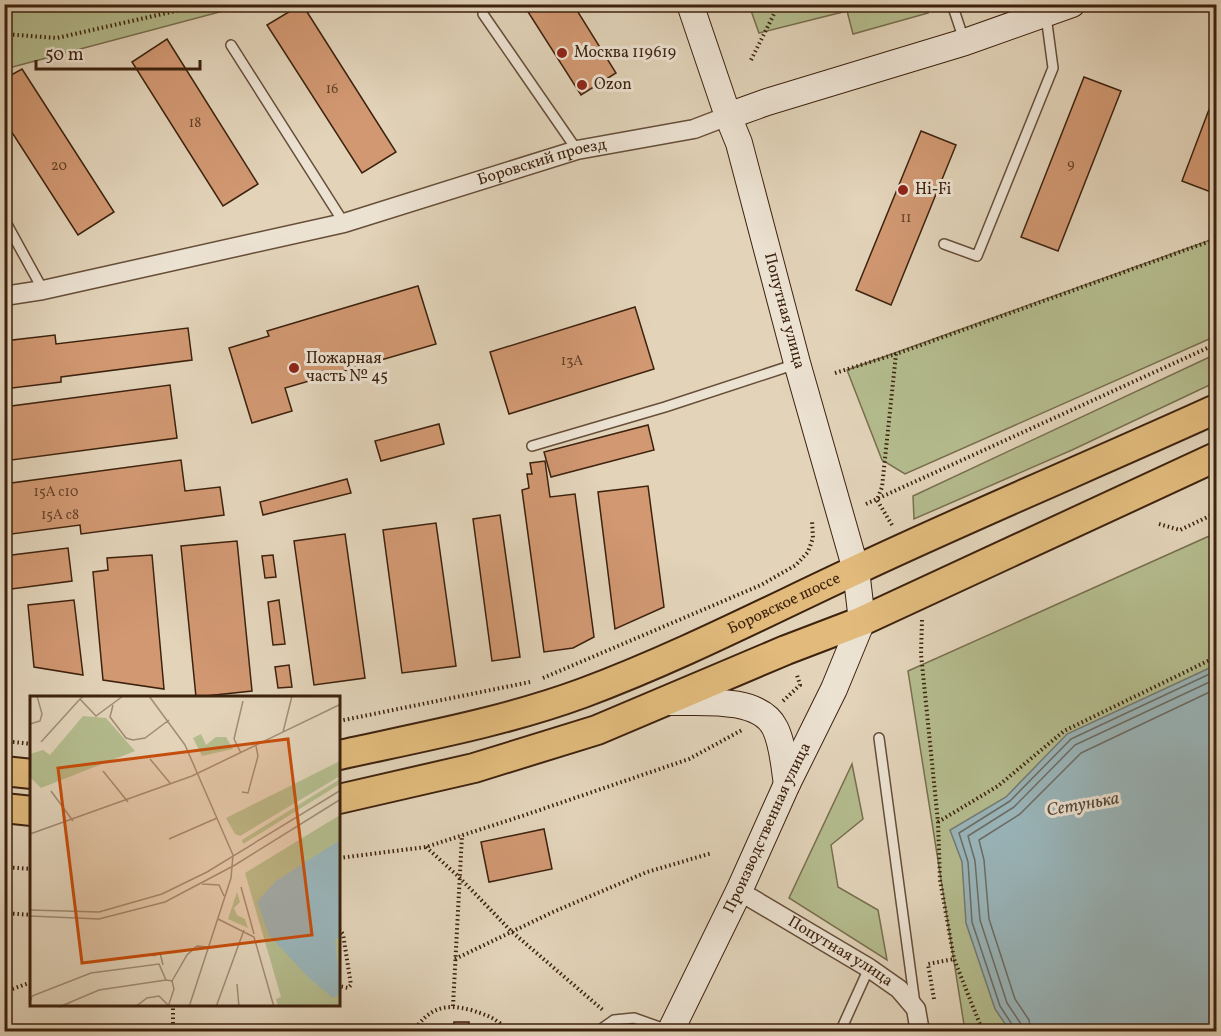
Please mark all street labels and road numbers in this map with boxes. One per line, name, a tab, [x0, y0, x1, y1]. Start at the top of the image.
street label: Боровский проезд	[475, 134, 608, 191]
street label: Попутная улица	[758, 250, 810, 372]
street label: Боровское шоссе	[724, 568, 844, 640]
street label: Производственная улица	[719, 739, 817, 917]
street label: Попутная улица	[783, 911, 897, 992]

